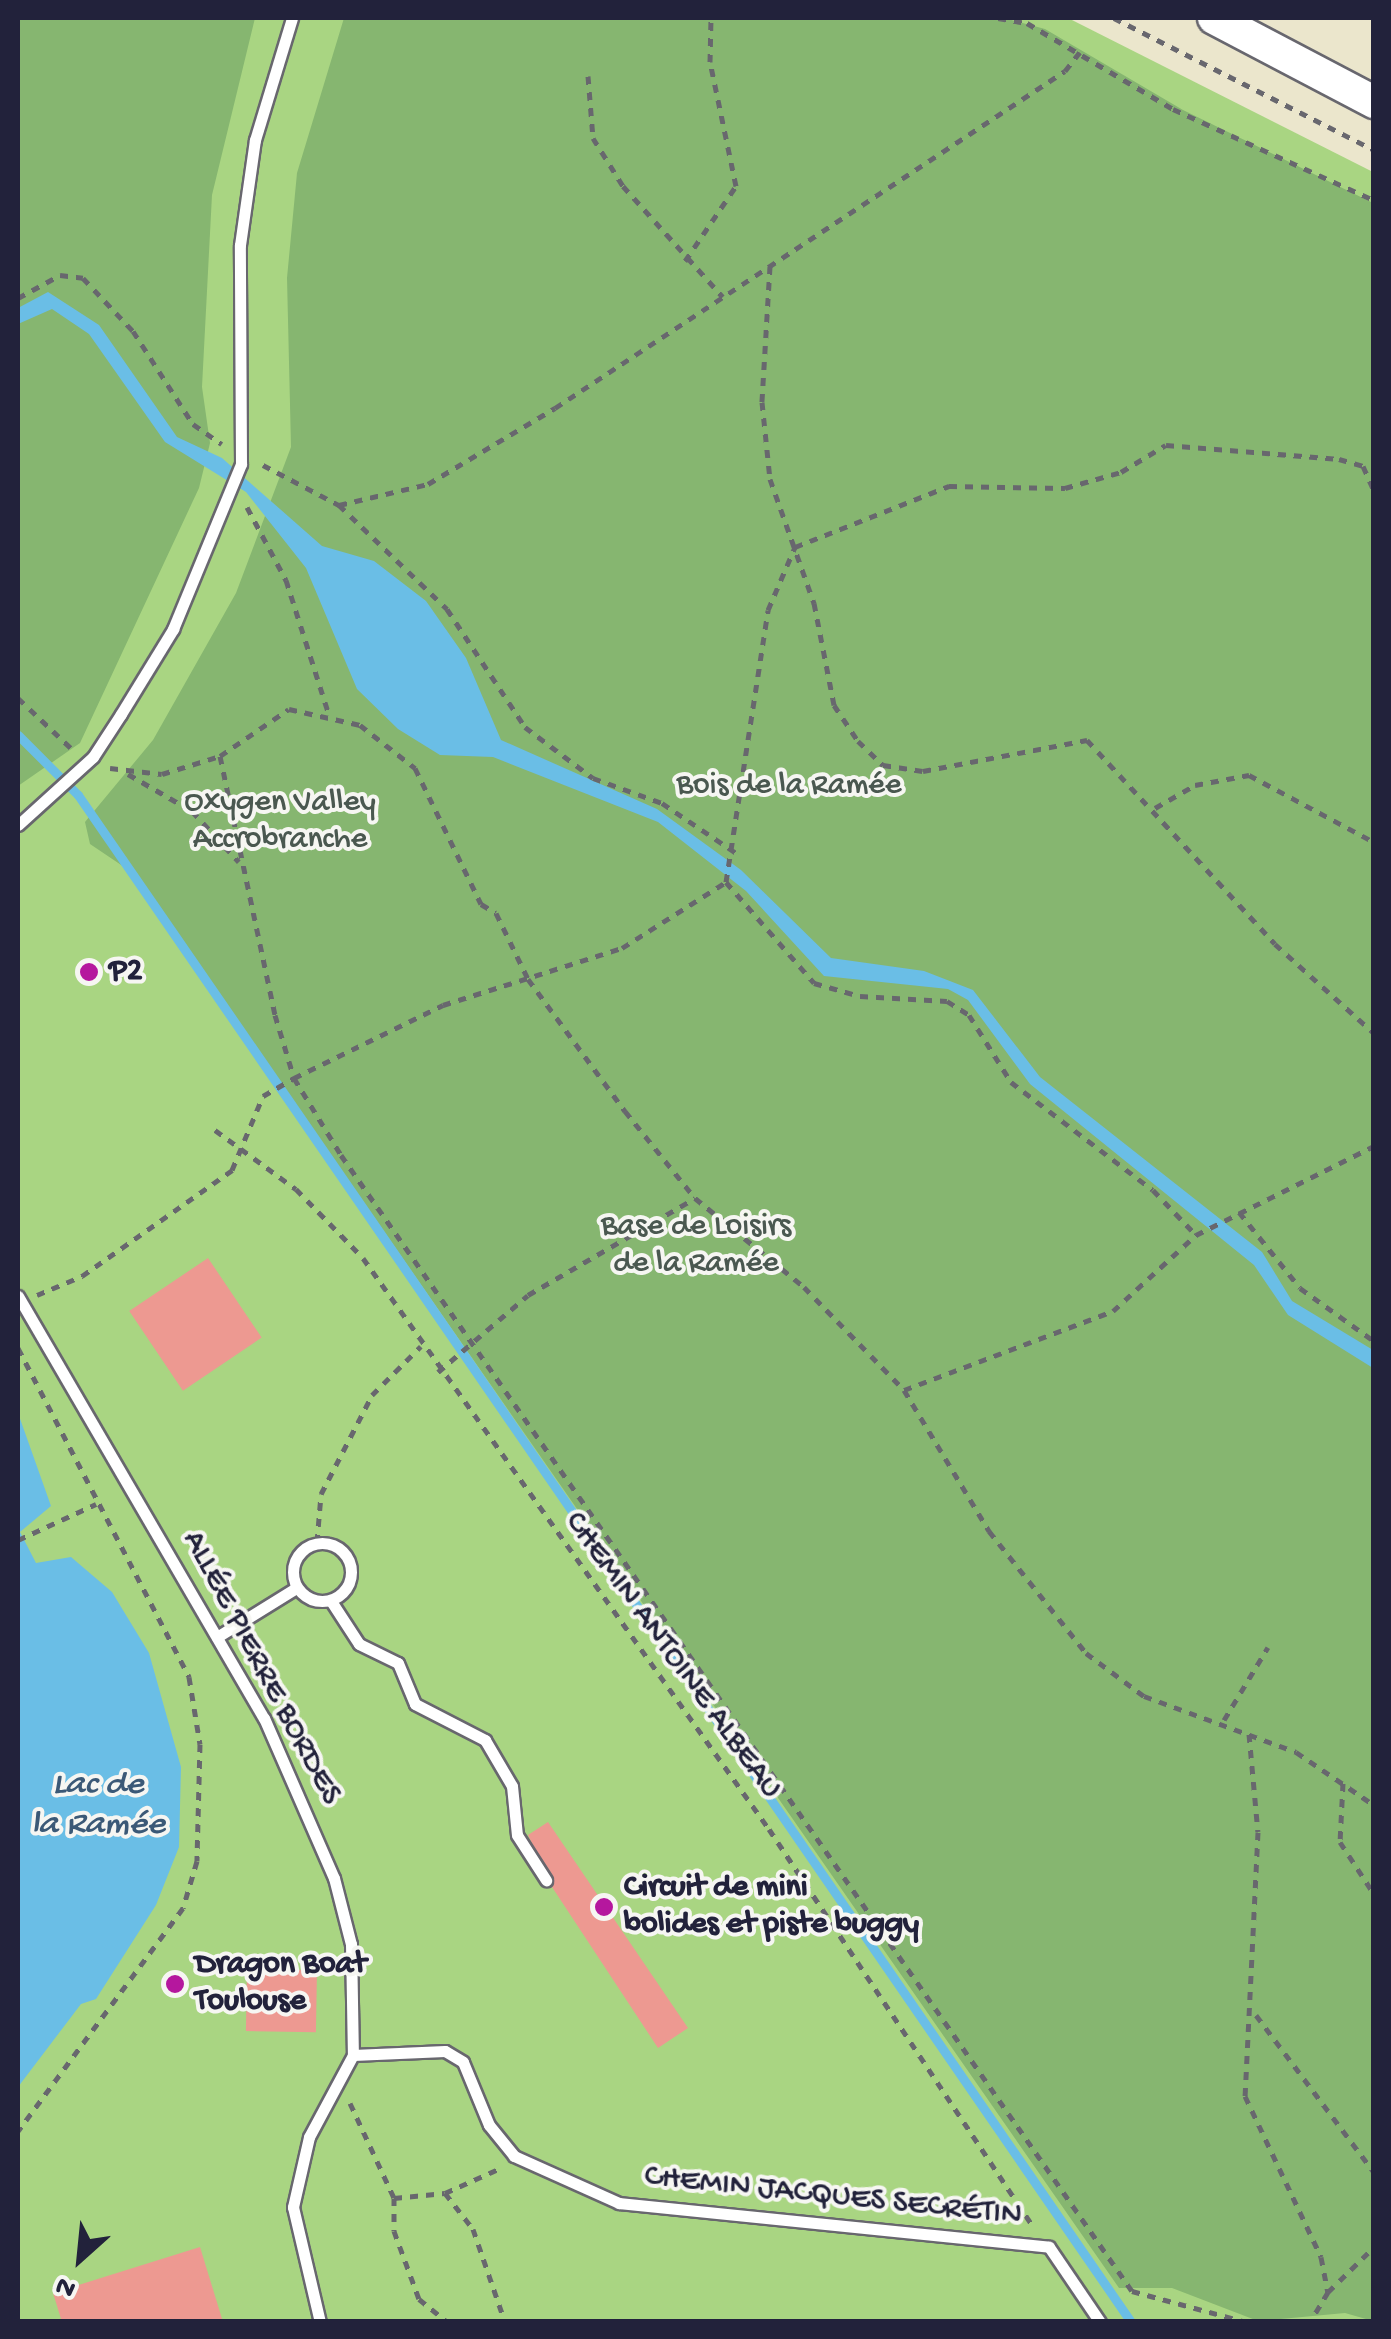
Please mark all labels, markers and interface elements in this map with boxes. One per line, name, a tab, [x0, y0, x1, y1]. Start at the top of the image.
park label: Bois de la Ramée	[677, 767, 901, 805]
park label: Oxygen Valley Accrobranche	[184, 785, 376, 860]
place label: P2	[109, 953, 142, 991]
marker: P2	[78, 961, 100, 983]
park label: Base de Loisirs de la Ramée	[601, 1209, 791, 1284]
street label: CHEMIN ANTOINE ALBEAU	[555, 1505, 789, 1807]
street label: ALLÉE PIERRE BORDES	[173, 1525, 349, 1811]
water label: Lac de la Ramée	[31, 1765, 165, 1847]
place label: Circuit de mini bolides et piste buggy	[624, 1870, 919, 1945]
marker: Circuit de mini bolides et piste buggy	[593, 1896, 615, 1918]
place label: Dragon Boat Toulouse	[195, 1947, 366, 2022]
marker: Dragon Boat Toulouse	[164, 1973, 186, 1995]
street label: CHEMIN JACQUES SECRÉTIN	[642, 2158, 1024, 2236]
north arrow	[30, 2209, 130, 2309]
text: N	[51, 2267, 82, 2305]

